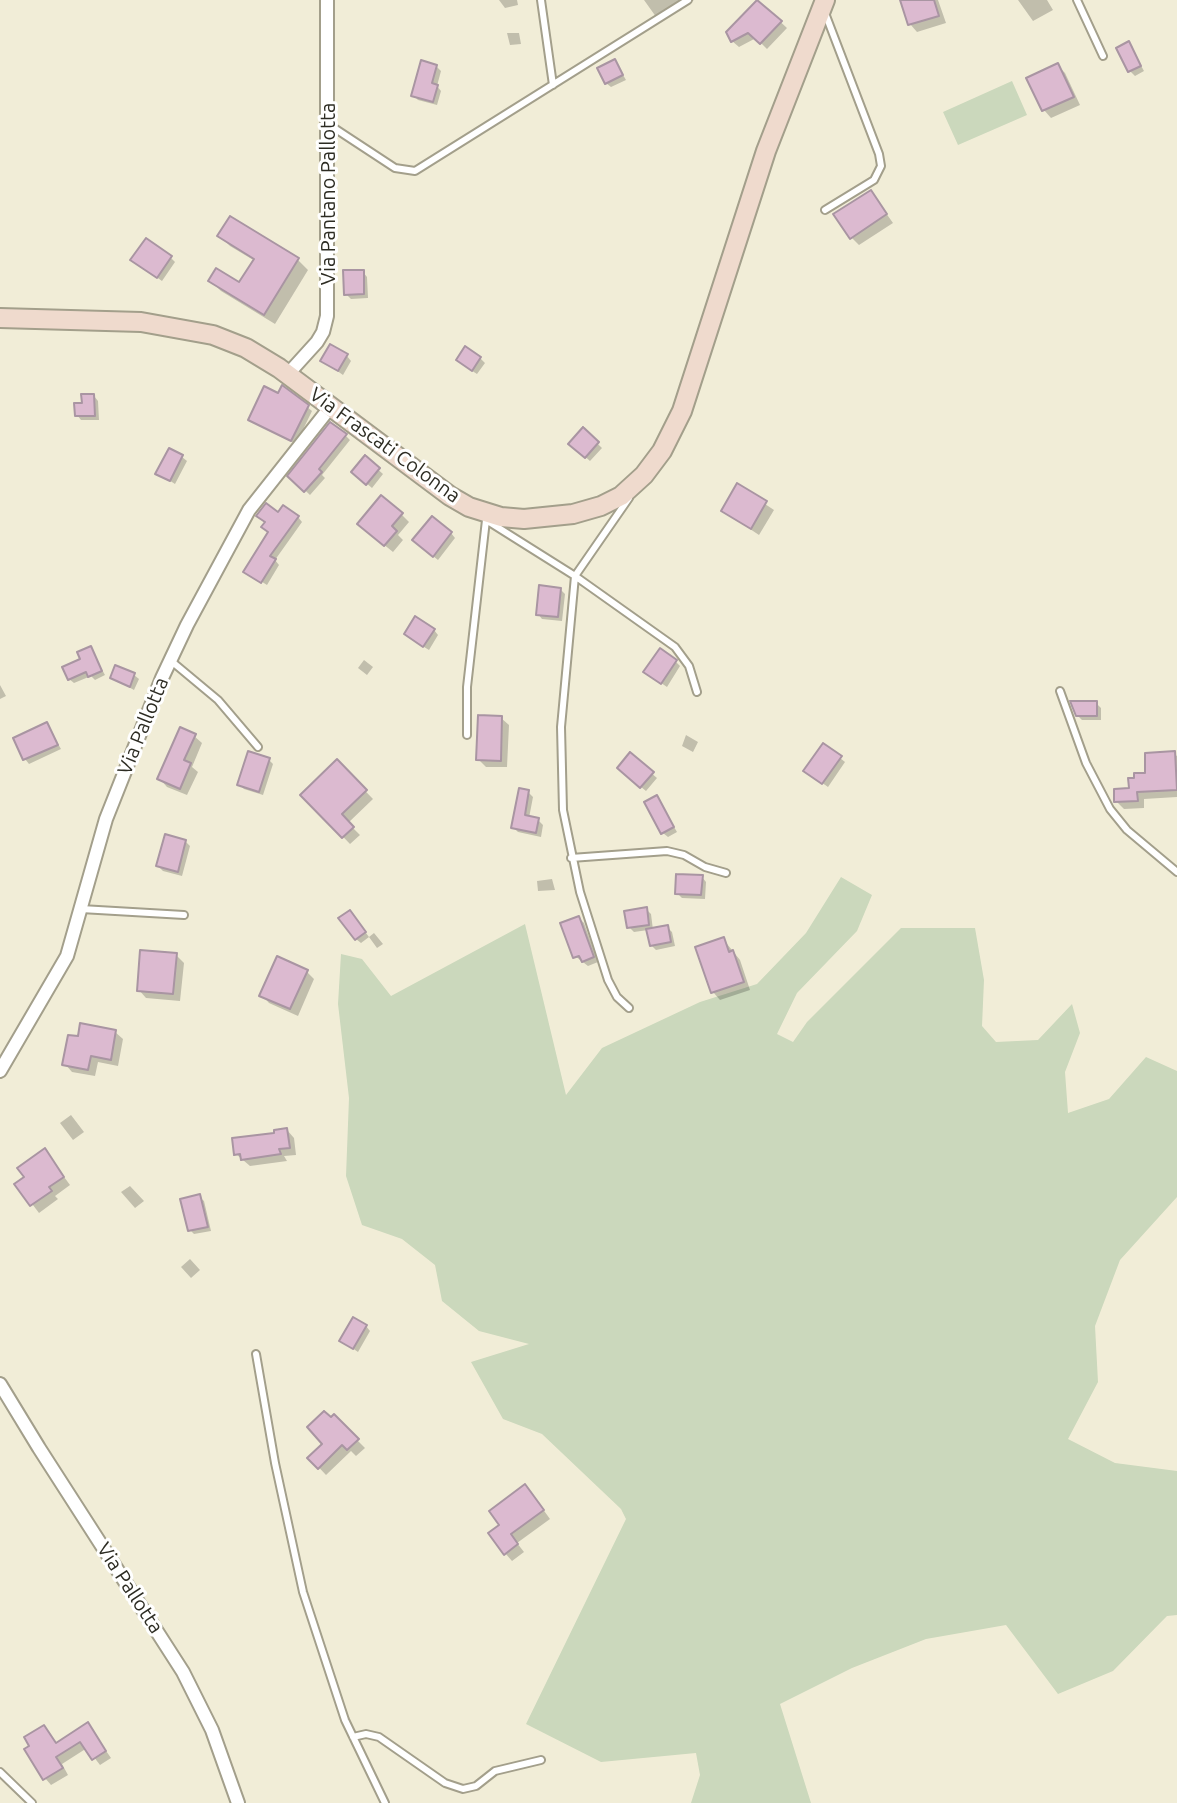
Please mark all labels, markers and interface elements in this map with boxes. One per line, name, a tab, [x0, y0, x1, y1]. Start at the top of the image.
street label: Via Pantano Pallotta	[316, 103, 340, 285]
street label: Via Frascati Colonna	[305, 382, 465, 508]
street label: Via Pallotta	[113, 674, 173, 778]
street label: Via Pallotta	[92, 1538, 168, 1638]

